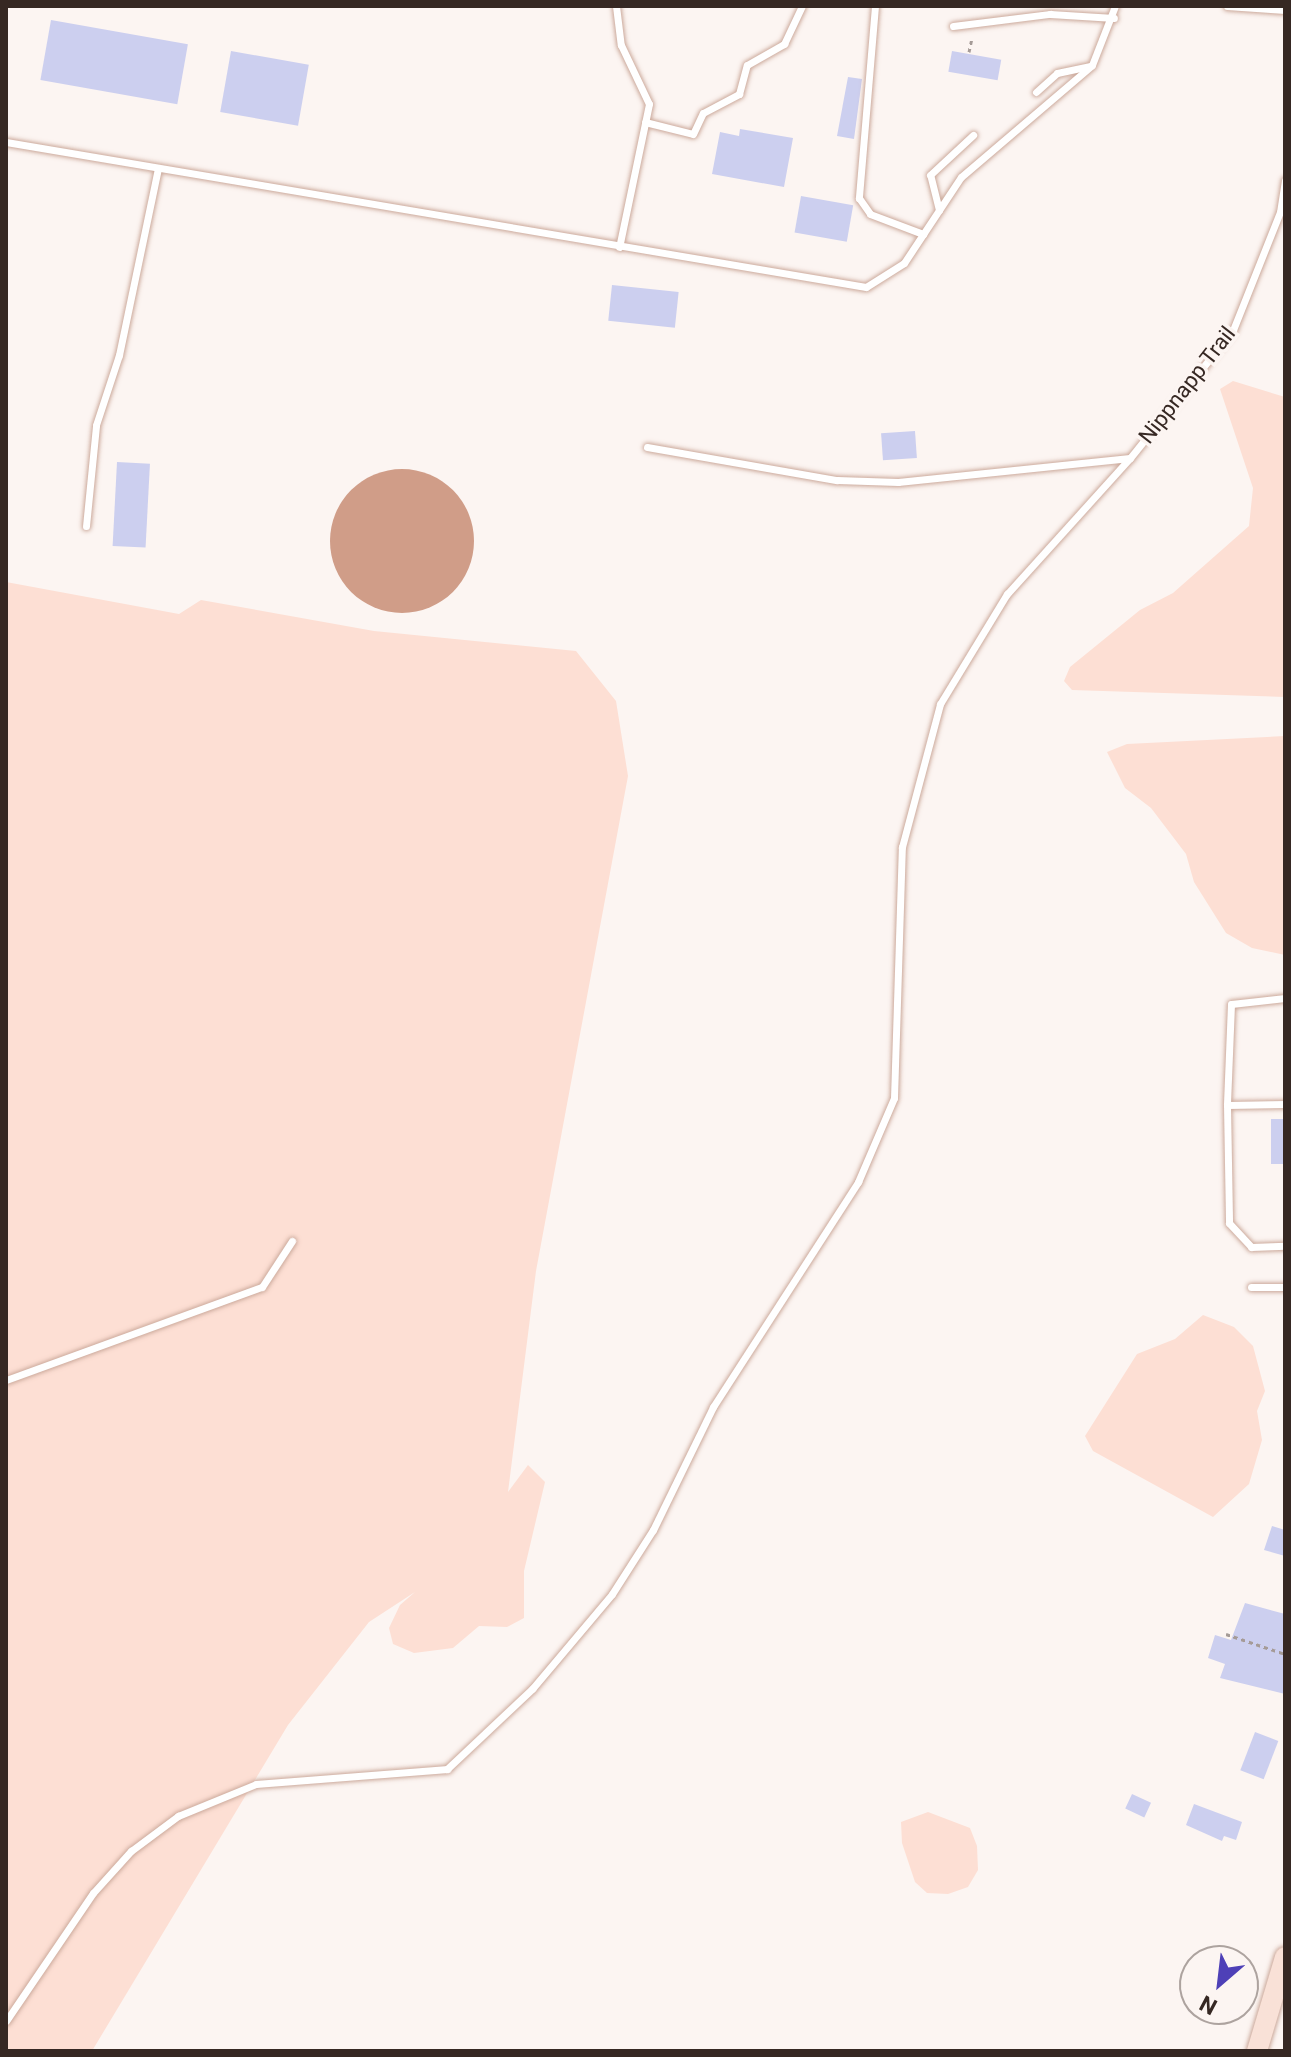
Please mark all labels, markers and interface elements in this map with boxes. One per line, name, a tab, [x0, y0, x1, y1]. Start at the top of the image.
street label: Nippnapp Trail	[1133, 321, 1241, 449]
north arrow	[1179, 1945, 1259, 2025]
text: N	[1196, 1990, 1221, 2020]

